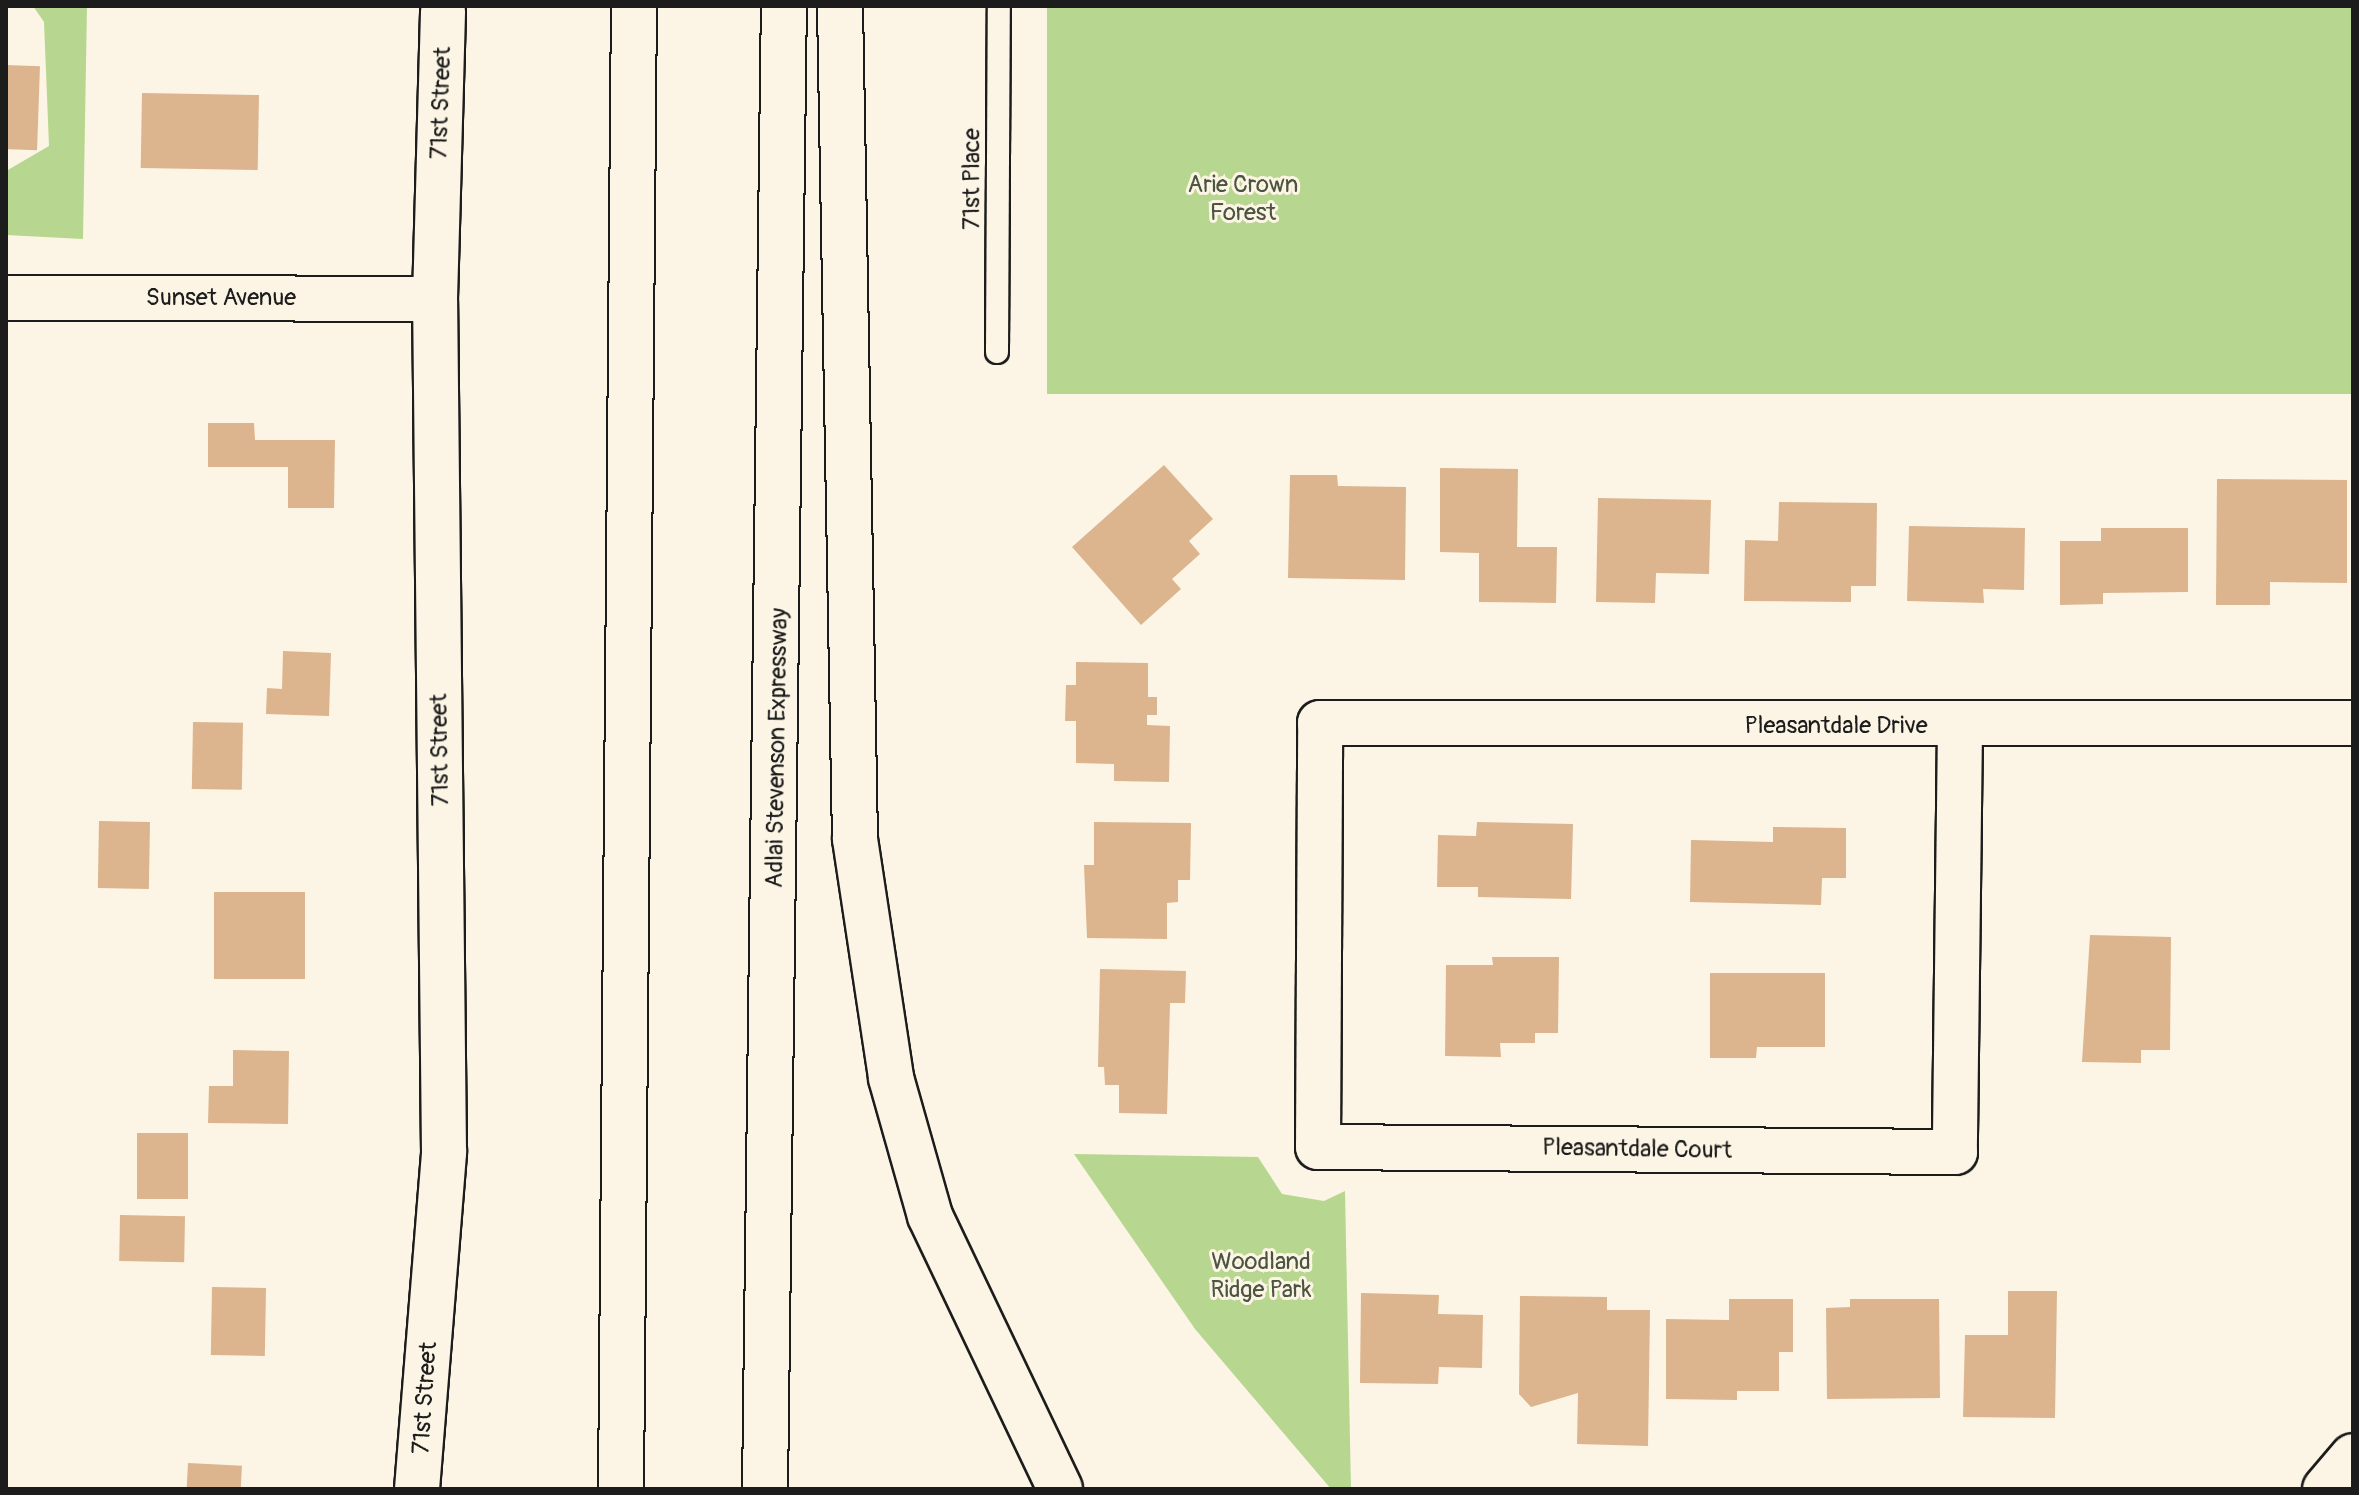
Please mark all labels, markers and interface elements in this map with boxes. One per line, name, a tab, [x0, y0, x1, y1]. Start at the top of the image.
street label: 71st Street	[425, 46, 457, 160]
street label: 71st Place	[958, 128, 986, 230]
park label: Arie Crown Forest	[1188, 171, 1298, 227]
street label: Sunset Avenue	[146, 284, 296, 312]
street label: Adlai Stevenson Expressway	[760, 608, 794, 888]
street label: 71st Street	[425, 693, 455, 807]
street label: Pleasantdale Drive	[1744, 712, 1928, 740]
street label: Pleasantdale Court	[1542, 1133, 1732, 1165]
park label: Woodland Ridge Park	[1211, 1248, 1311, 1304]
street label: 71st Street	[407, 1341, 443, 1455]

